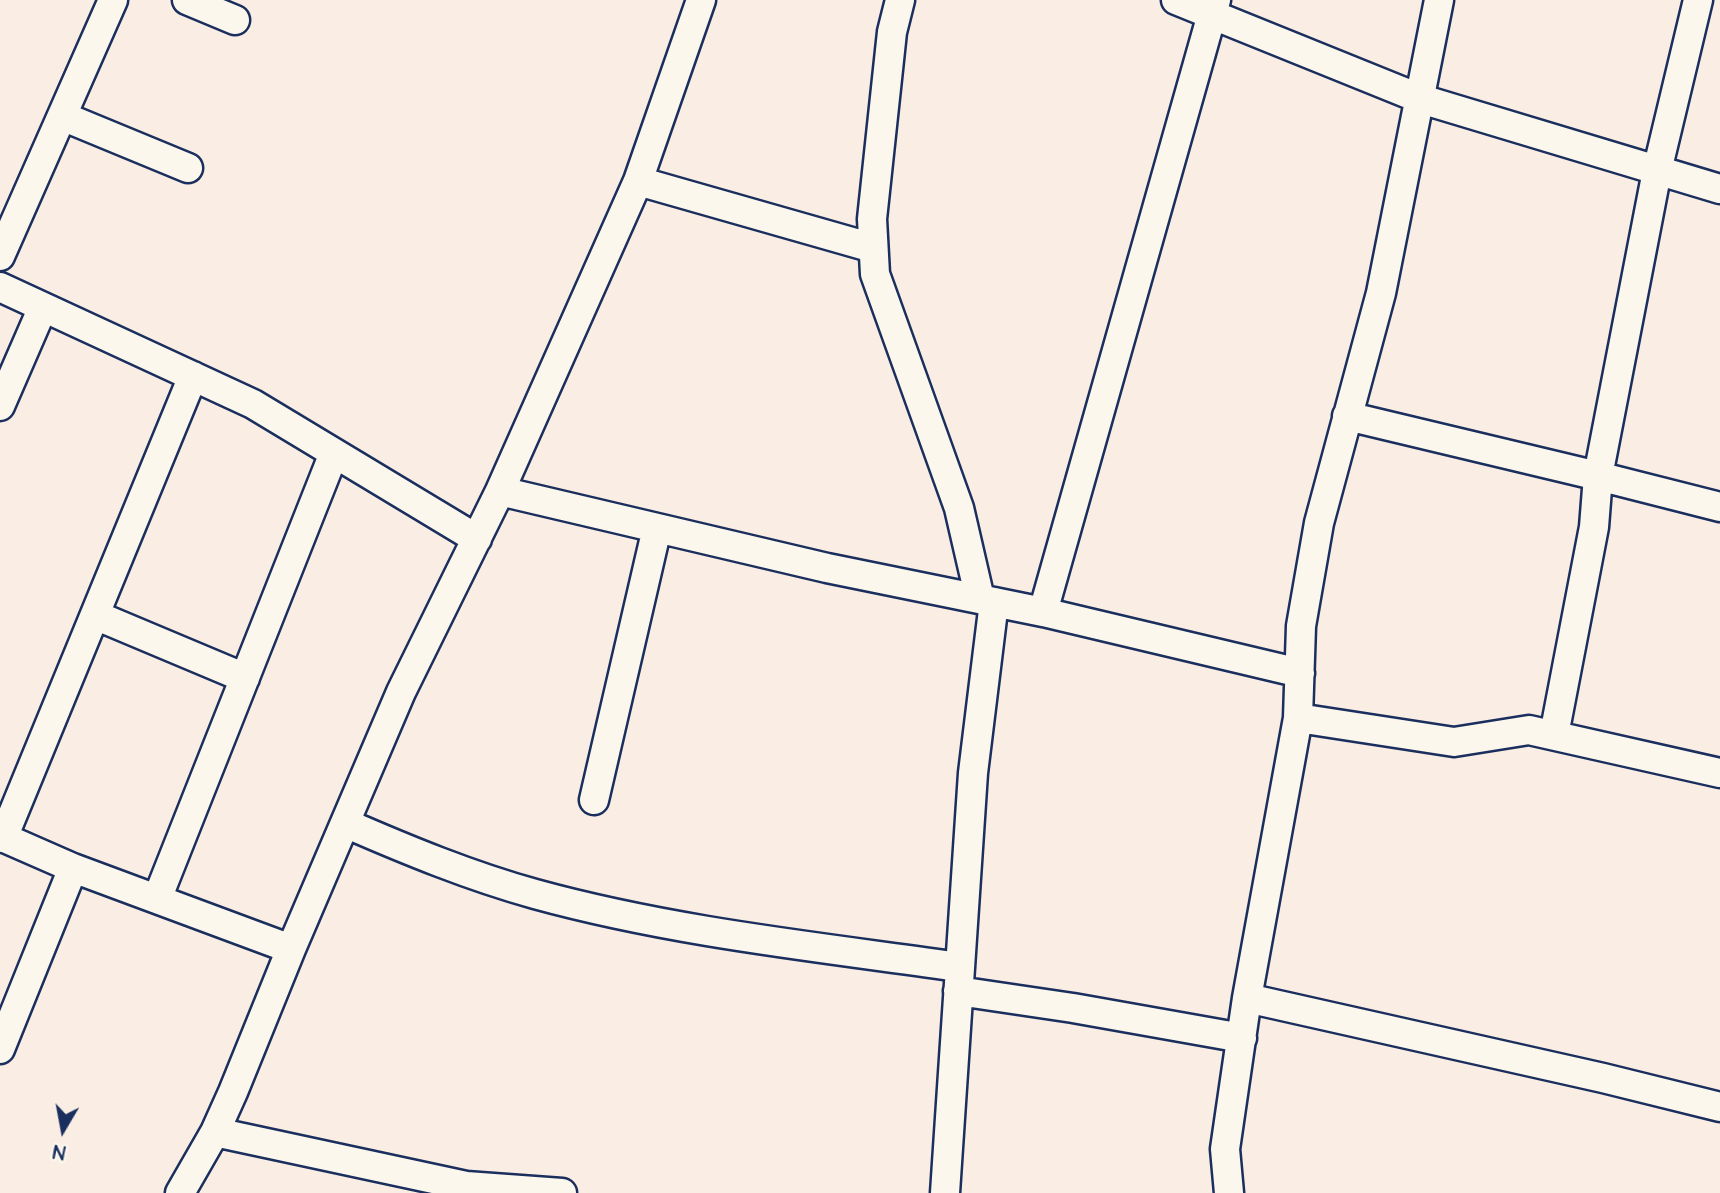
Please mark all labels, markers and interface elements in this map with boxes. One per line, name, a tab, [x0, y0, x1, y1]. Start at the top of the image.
north arrow	[28, 1095, 98, 1165]
text: N	[51, 1137, 67, 1166]

